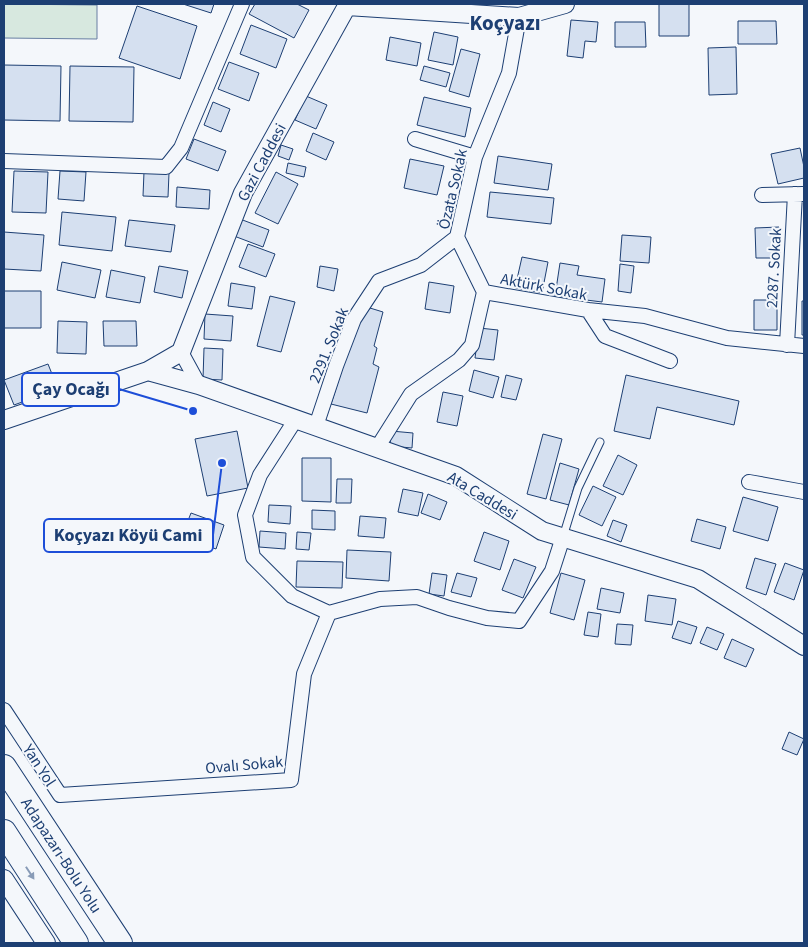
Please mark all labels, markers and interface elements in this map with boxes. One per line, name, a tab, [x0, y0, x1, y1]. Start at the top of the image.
district label: Koçyazı	[469, 8, 541, 38]
street label: Gazi Caddesi	[232, 120, 292, 205]
street label: Özata Sokak	[433, 147, 473, 232]
street label: 2287. Sokak	[761, 227, 787, 309]
street label: Aktürk Sokak	[499, 268, 589, 306]
street label: 2291. Sokak	[304, 304, 354, 387]
callout: Çay Ocağı	[22, 373, 119, 406]
text: Çay Ocağı	[32, 377, 110, 402]
street label: Ata Caddesi	[443, 466, 522, 525]
callout: Koçyazı Köyü Cami	[44, 519, 213, 552]
text: Koçyazı Köyü Cami	[54, 523, 202, 548]
street label: Yan Yol	[17, 739, 61, 791]
street label: Ovalı Sokak	[204, 751, 284, 779]
street label: Adapazarı-Bolu Yolu	[15, 793, 107, 918]
one-way arrow	[26, 866, 35, 879]

